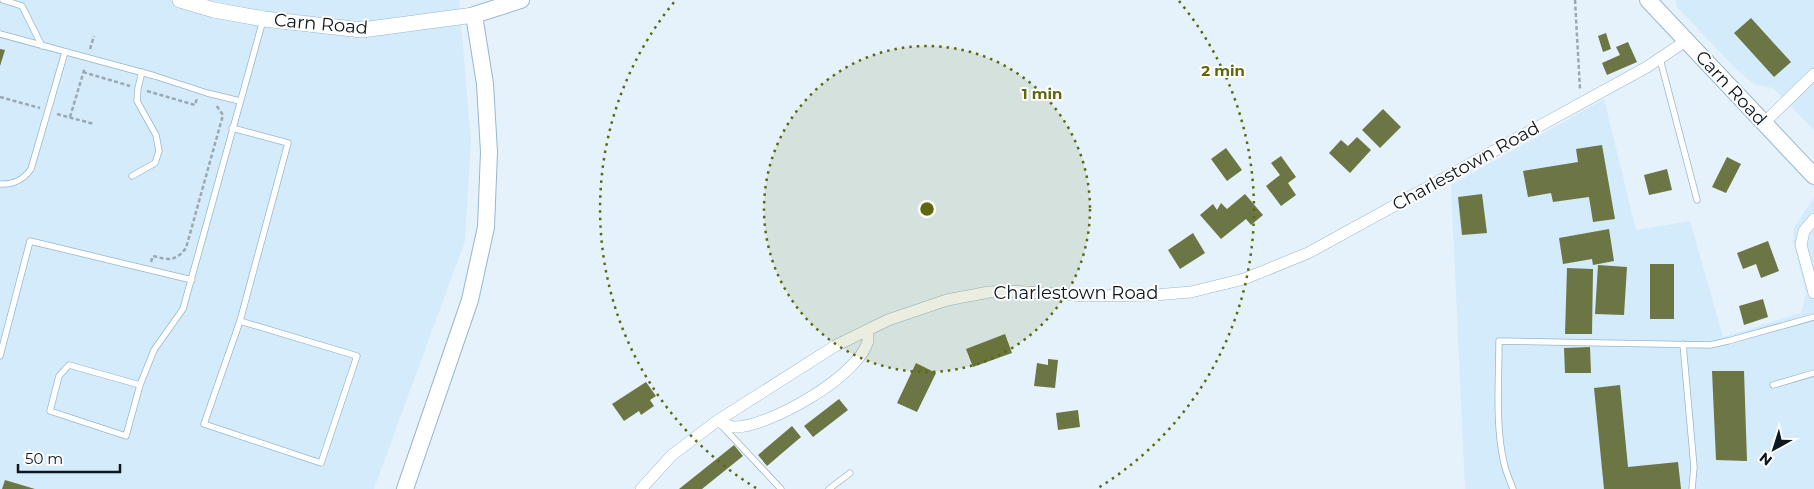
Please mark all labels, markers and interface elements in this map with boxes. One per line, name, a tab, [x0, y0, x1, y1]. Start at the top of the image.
street label: Carn Road	[273, 9, 369, 39]
street label: Carn Road	[1691, 46, 1771, 130]
text: 2 min	[1201, 61, 1245, 80]
text: 1 min	[1022, 84, 1062, 103]
street label: Charlestown Road	[1389, 116, 1543, 216]
centre of rings	[918, 200, 936, 218]
street label: Charlestown Road	[994, 282, 1158, 304]
north arrow	[1749, 424, 1799, 474]
scale bar	[18, 442, 120, 474]
text: 50 m	[25, 449, 63, 468]
text: N	[1756, 449, 1776, 470]

